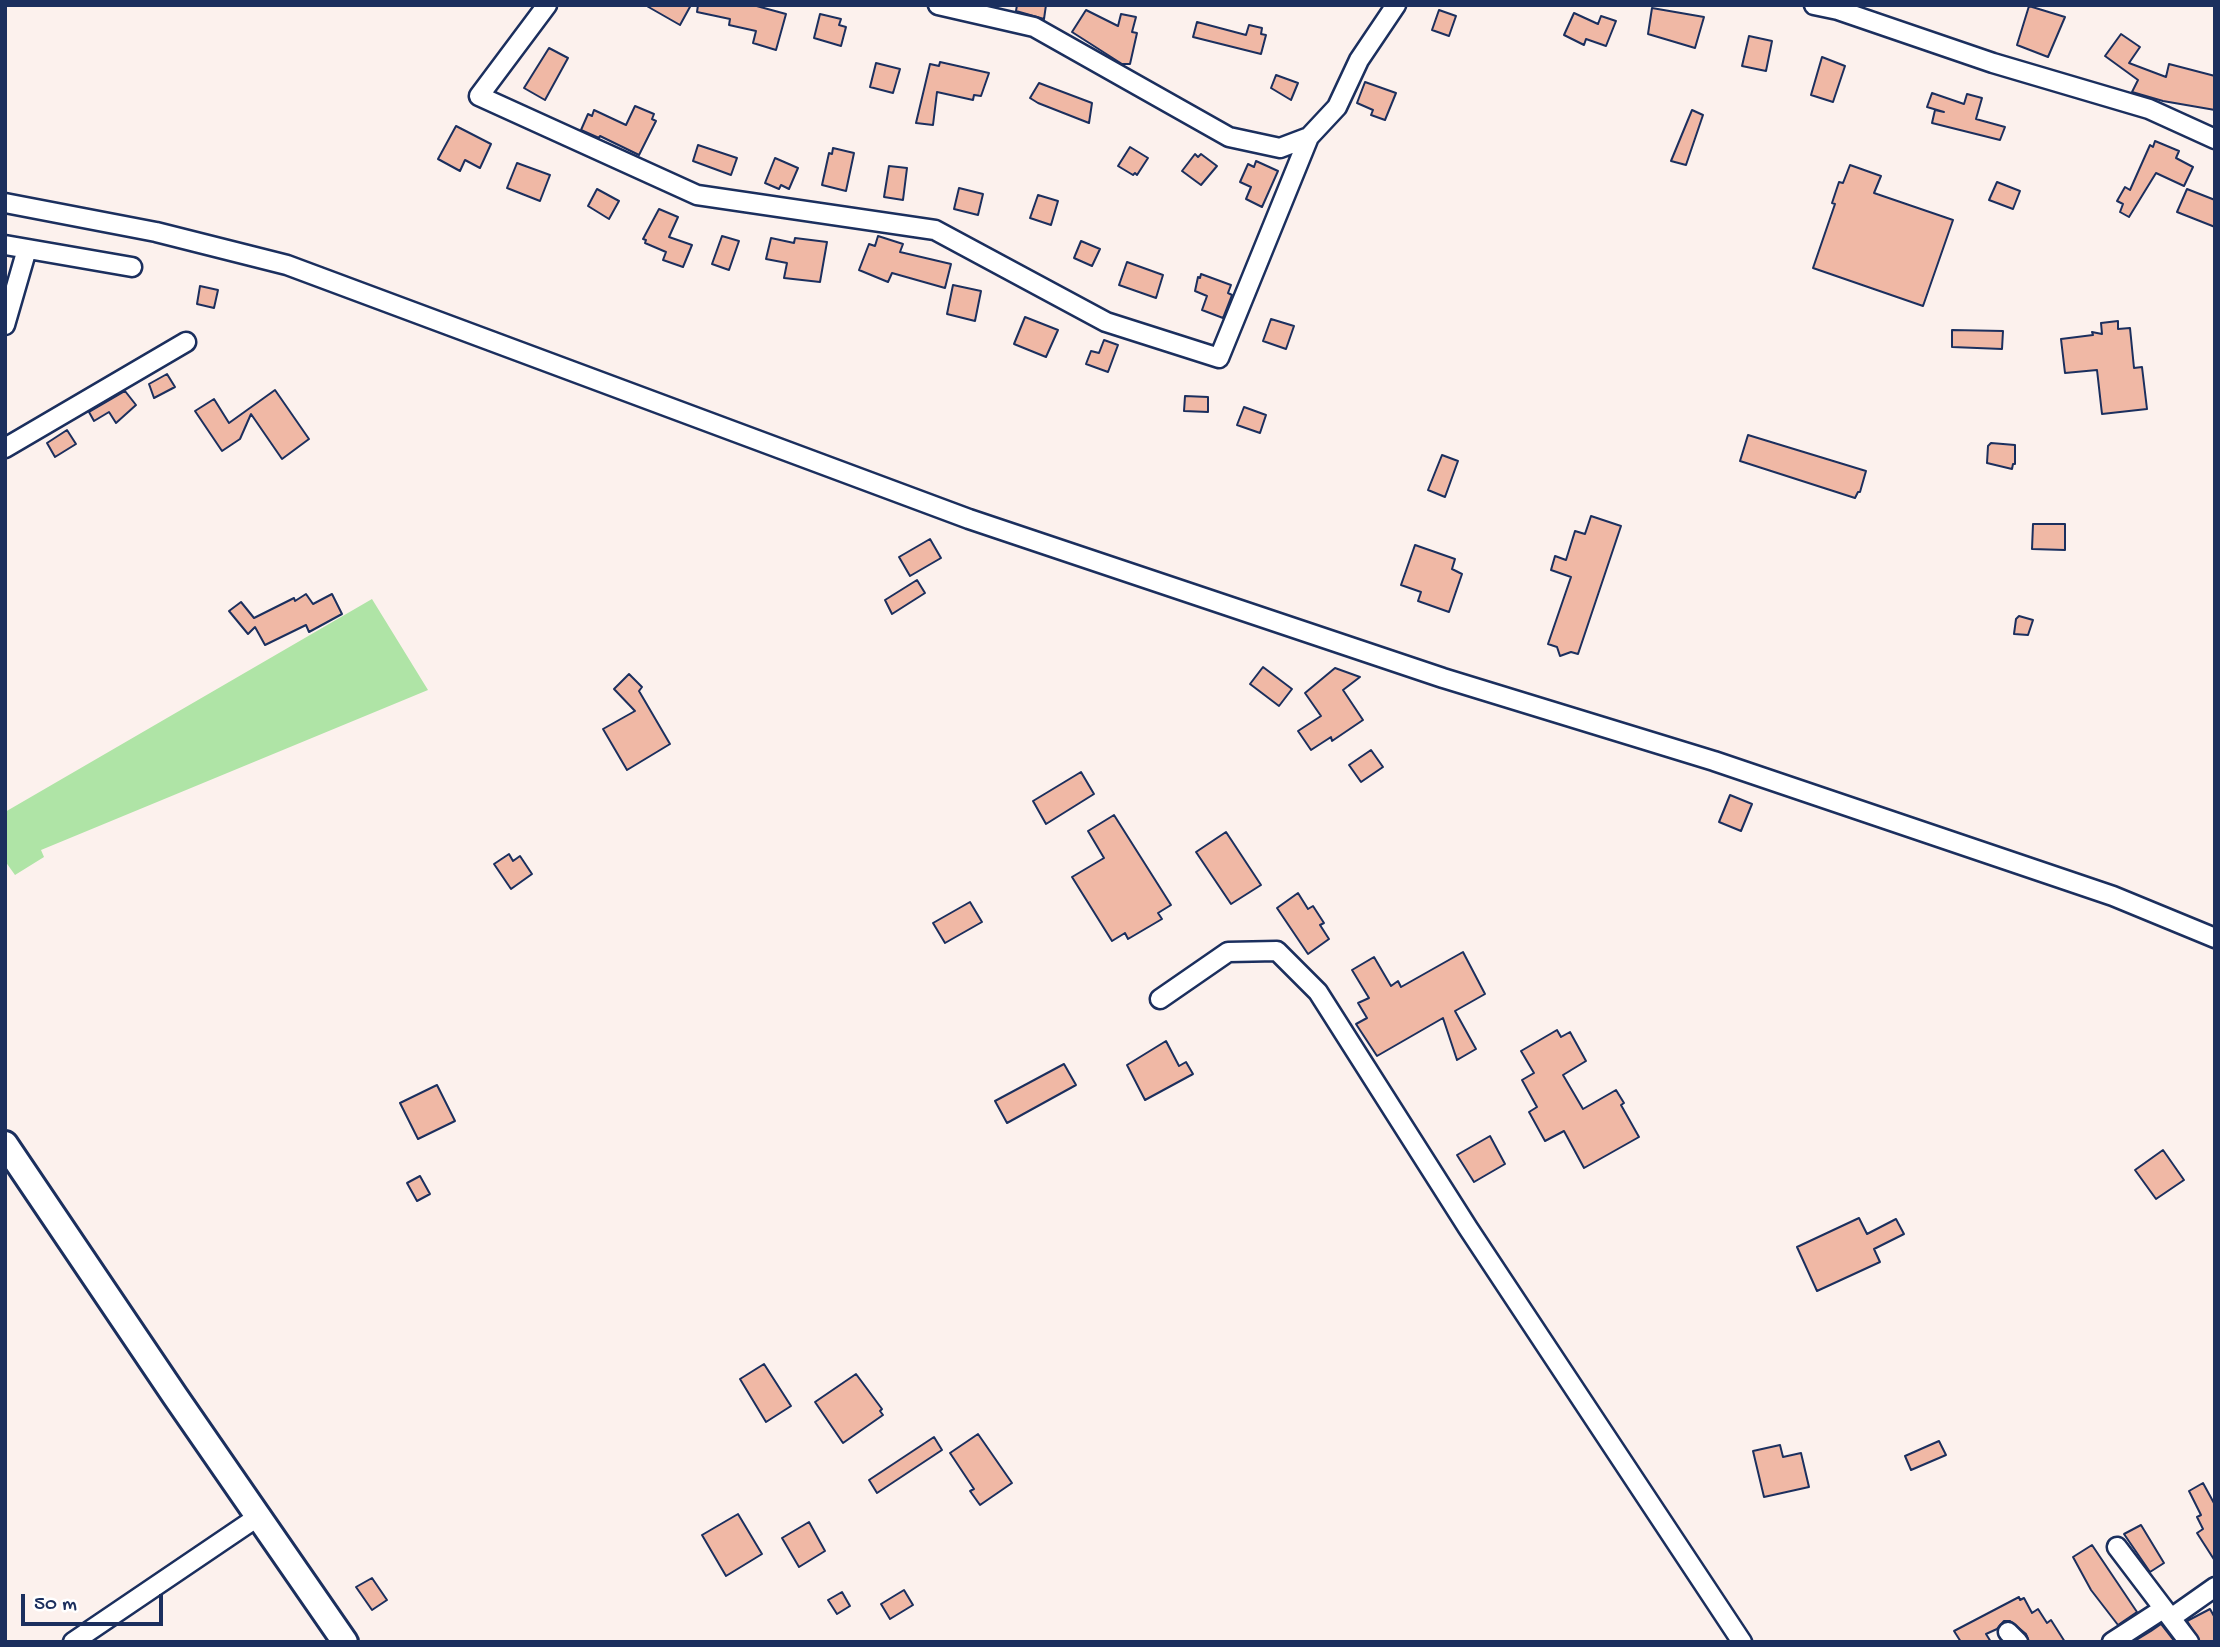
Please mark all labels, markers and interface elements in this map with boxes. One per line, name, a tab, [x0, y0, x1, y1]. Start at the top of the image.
scale bar	[24, 1580, 166, 1624]
text: 50 m	[34, 1593, 77, 1618]

